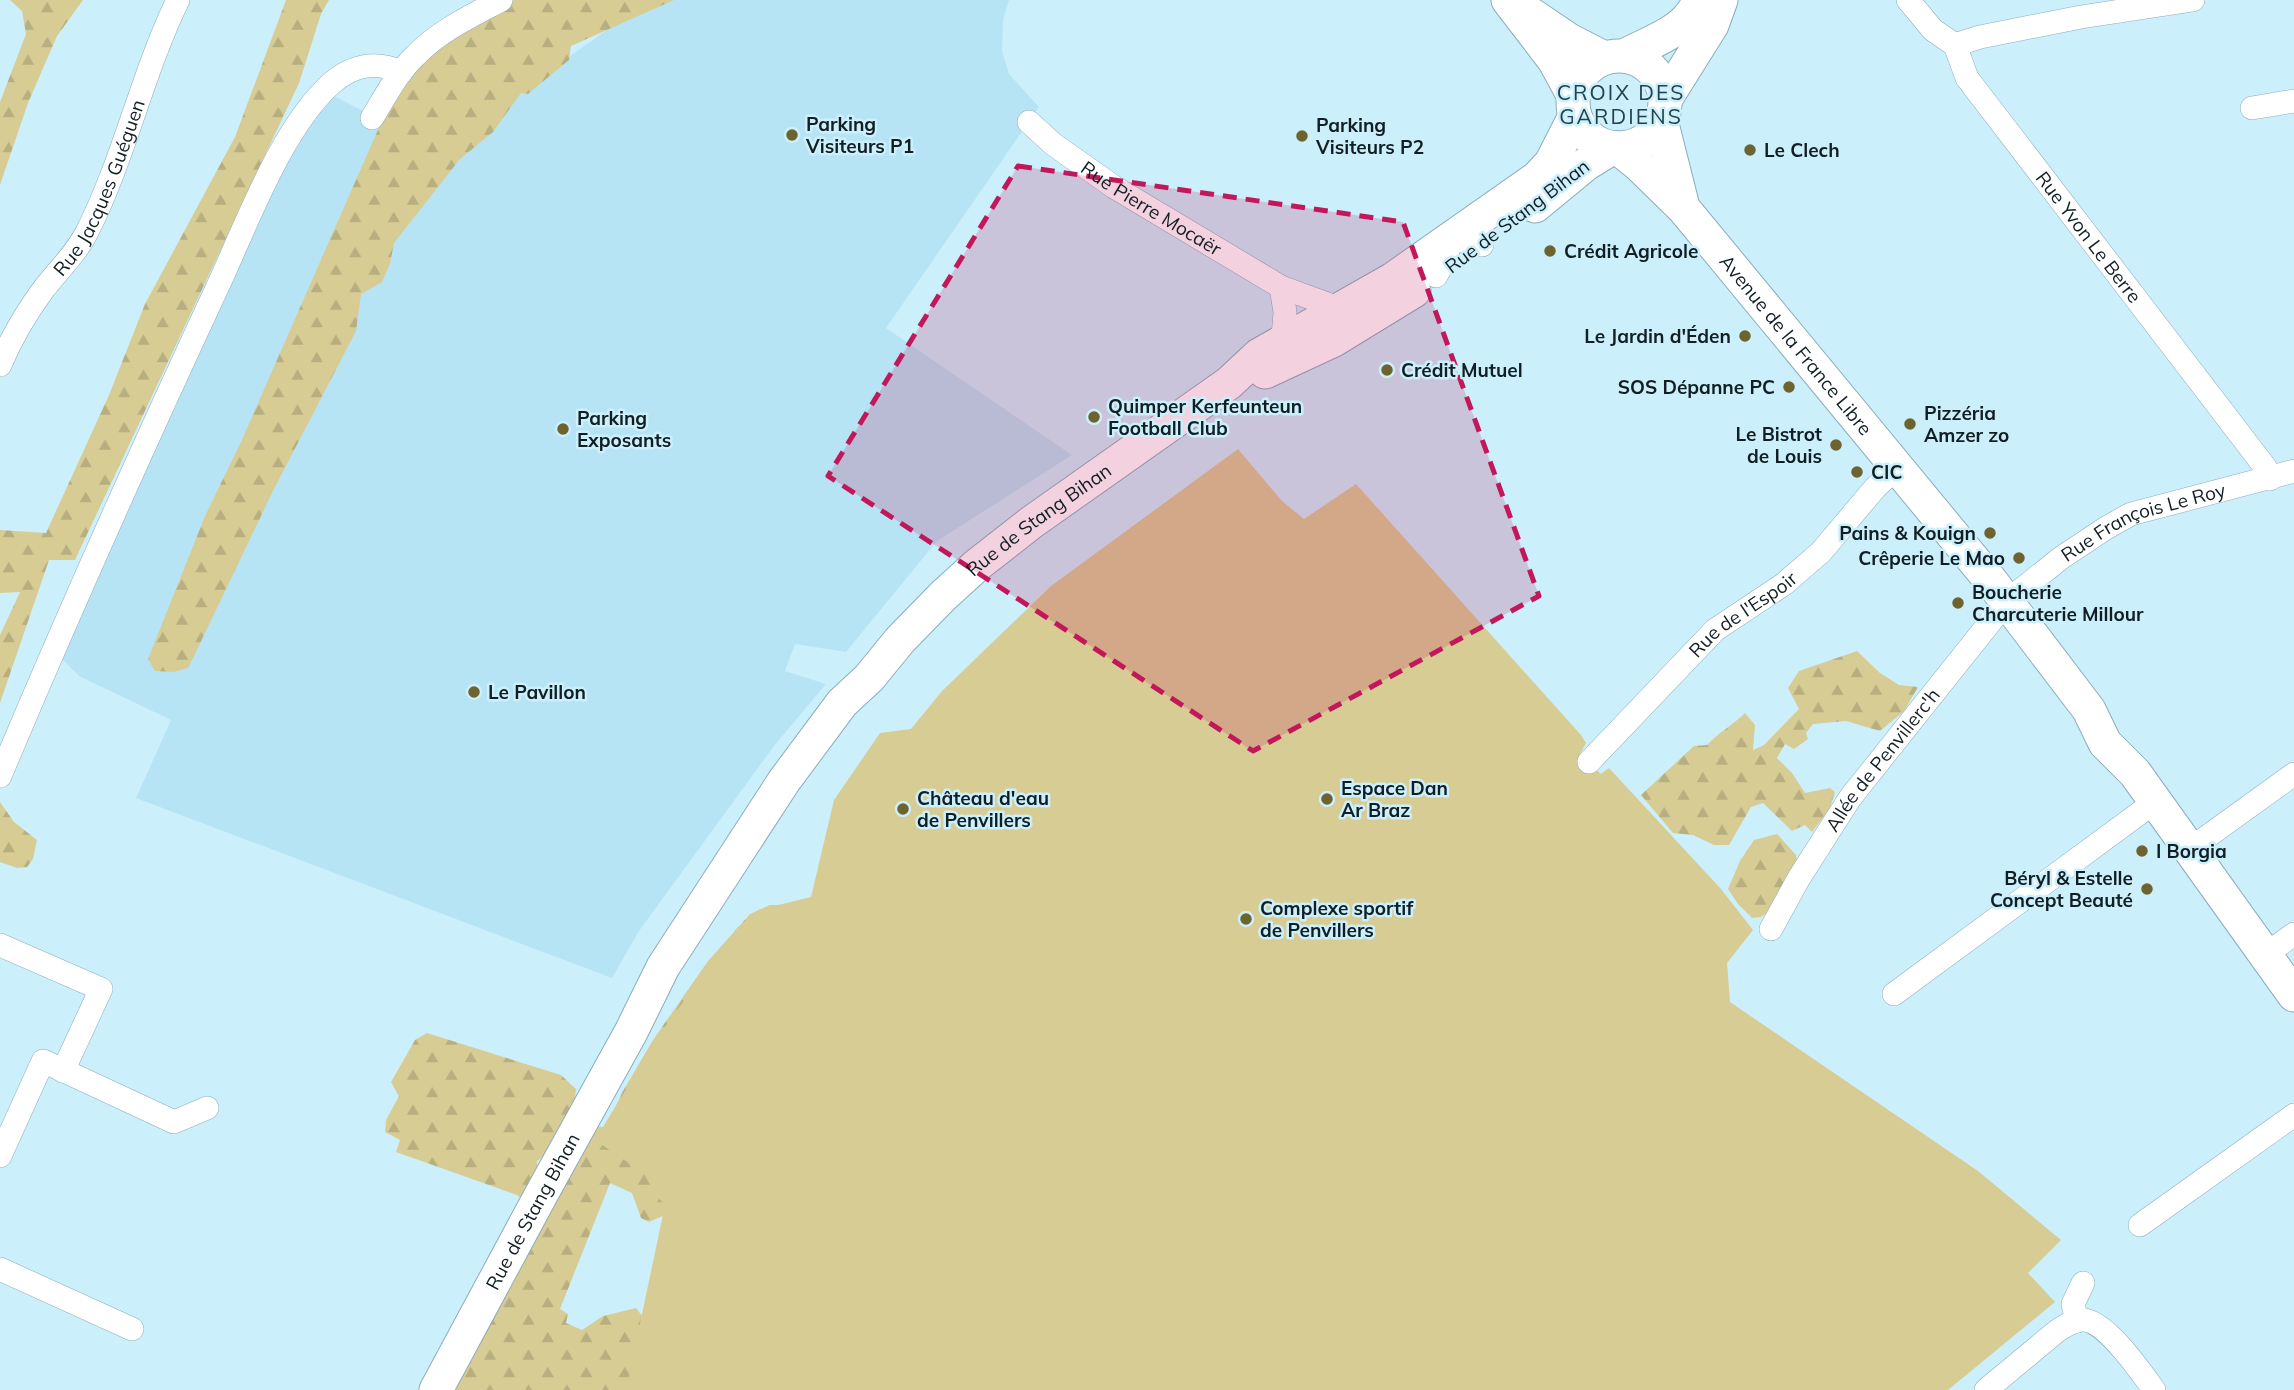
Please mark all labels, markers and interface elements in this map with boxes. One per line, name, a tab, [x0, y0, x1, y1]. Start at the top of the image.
district label: CROIX DES GARDIENS	[1557, 79, 1685, 129]
street label: Rue Jacques Guéguen	[48, 96, 150, 281]
place label: Parking Visiteurs P1	[805, 112, 914, 158]
place label: Parking Visiteurs P2	[1315, 113, 1424, 159]
marker: Parking Visiteurs P1	[784, 127, 800, 143]
marker: Parking Visiteurs P2	[1294, 128, 1310, 144]
place label: Le Clech	[1764, 138, 1840, 162]
marker: Le Clech	[1742, 142, 1758, 158]
street label: Rue de Stang Bihan	[1440, 154, 1594, 278]
street label: Rue Pierre Mocaër	[1076, 156, 1226, 261]
street label: Rue Yvon Le Berre	[2031, 166, 2147, 308]
place label: Crédit Agricole	[1564, 239, 1698, 263]
marker: Crédit Agricole	[1542, 243, 1558, 259]
street label: Avenue de la France Libre	[1715, 250, 1877, 440]
place label: Le Jardin d'Éden	[1584, 324, 1731, 348]
marker: Le Jardin d'Éden	[1737, 328, 1753, 344]
place label: Crédit Mutuel	[1401, 358, 1523, 382]
marker: Crédit Mutuel	[1379, 362, 1395, 378]
place label: SOS Dépanne PC	[1618, 375, 1775, 399]
marker: SOS Dépanne PC	[1781, 379, 1797, 395]
place label: Quimper Kerfeunteun Football Club	[1108, 394, 1302, 440]
place label: Pizzéria Amzer zo	[1924, 401, 2009, 447]
place label: Parking Exposants	[577, 406, 671, 452]
marker: Quimper Kerfeunteun Football Club	[1086, 409, 1102, 425]
marker: Pizzéria Amzer zo	[1902, 416, 1918, 432]
marker: Parking Exposants	[555, 421, 571, 437]
place label: Le Bistrot de Louis	[1735, 422, 1822, 468]
marker: Le Bistrot de Louis	[1828, 437, 1844, 453]
street label: Rue de Stang Bihan	[961, 458, 1116, 581]
place label: CIC	[1871, 460, 1902, 484]
marker: CIC	[1849, 464, 1865, 480]
street label: Rue François Le Roy	[2056, 478, 2228, 567]
place label: Pains & Kouign	[1839, 521, 1976, 545]
marker: Pains & Kouign	[1982, 525, 1998, 541]
place label: Crêperie Le Mao	[1858, 546, 2005, 570]
marker: Crêperie Le Mao	[2011, 550, 2027, 566]
street label: Rue de l'Espoir	[1684, 566, 1802, 662]
place label: Boucherie Charcuterie Millour	[1972, 580, 2144, 626]
marker: Boucherie Charcuterie Millour	[1950, 595, 1966, 611]
place label: Le Pavillon	[488, 680, 586, 704]
street label: Allée de Penvillerc'h	[1820, 683, 1945, 836]
marker: Le Pavillon	[466, 684, 482, 700]
place label: Espace Dan Ar Braz	[1341, 776, 1448, 822]
place label: Château d'eau de Penvillers	[917, 786, 1049, 832]
marker: Espace Dan Ar Braz	[1319, 791, 1335, 807]
marker: Château d'eau de Penvillers	[895, 801, 911, 817]
place label: I Borgia	[2156, 839, 2227, 863]
marker: I Borgia	[2134, 843, 2150, 859]
place label: Béryl & Estelle Concept Beauté	[1990, 866, 2133, 912]
marker: Béryl & Estelle Concept Beauté	[2139, 881, 2155, 897]
place label: Complexe sportif de Penvillers	[1260, 896, 1414, 942]
marker: Complexe sportif de Penvillers	[1238, 911, 1254, 927]
street label: Rue de Stang Bihan	[480, 1129, 585, 1294]

